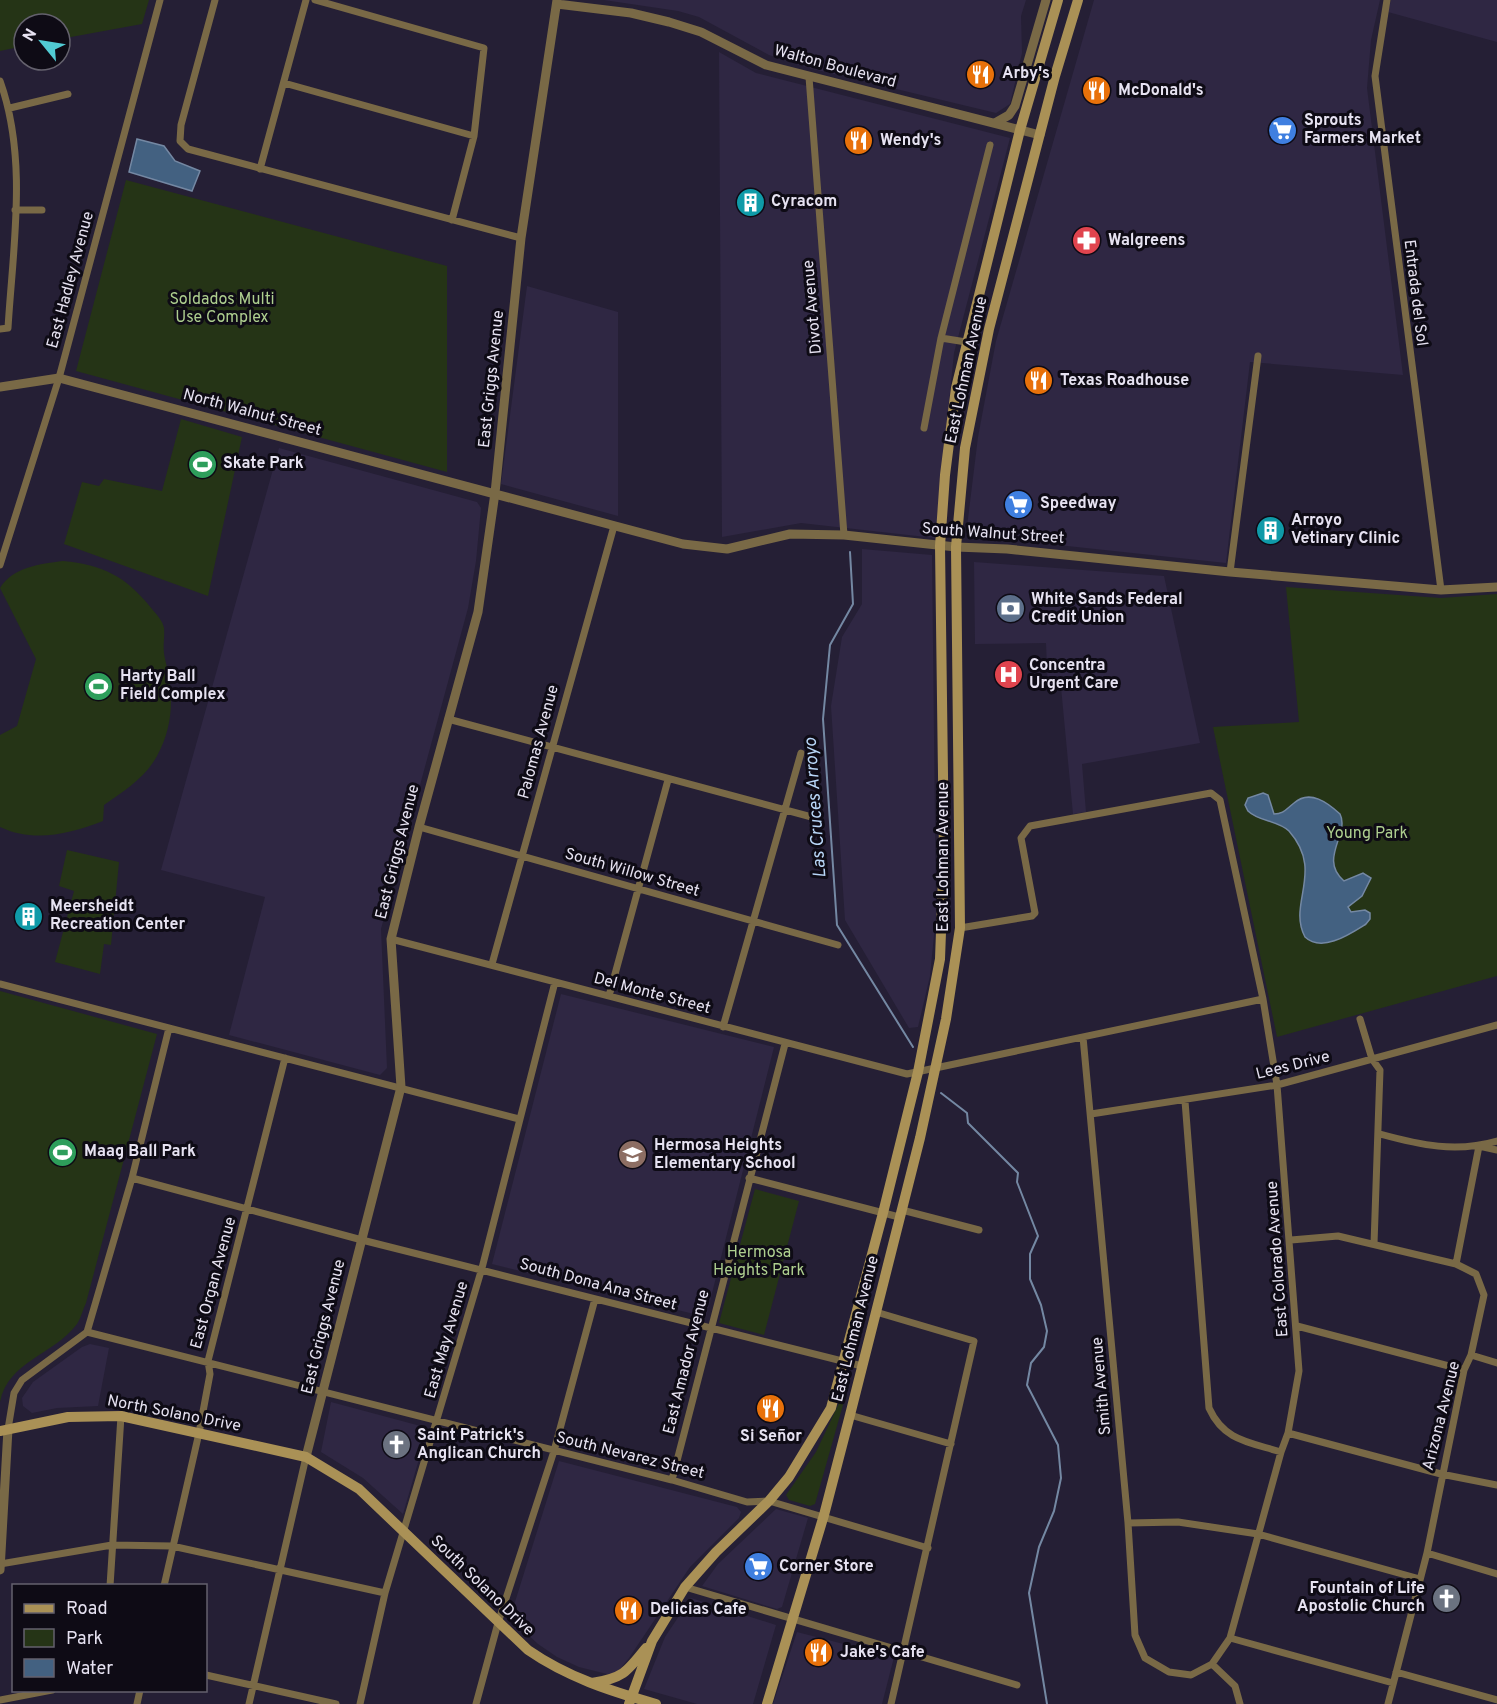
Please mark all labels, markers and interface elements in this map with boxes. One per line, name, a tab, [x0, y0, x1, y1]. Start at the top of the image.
north arrow	[12, 12, 72, 72]
text: N	[19, 26, 42, 45]
street label: Walton Boulevard	[772, 41, 898, 93]
restaurant icon: Arby's	[965, 58, 997, 90]
place label: Arby's	[1002, 64, 1050, 84]
restaurant icon: McDonald's	[1081, 75, 1113, 107]
place label: McDonald's	[1118, 81, 1204, 101]
place label: Sprouts Farmers Market	[1304, 111, 1421, 149]
supermarket icon: Sprouts Farmers Market	[1267, 114, 1299, 146]
restaurant icon: Wendy's	[843, 125, 875, 157]
place label: Wendy's	[880, 131, 942, 151]
building icon: Cyracom	[734, 186, 766, 218]
place label: Cyracom	[771, 192, 837, 212]
street label: East Hadley Avenue	[43, 209, 99, 351]
pharmacy icon: Walgreens	[1071, 225, 1103, 257]
place label: Walgreens	[1108, 231, 1186, 251]
street label: Entrada del Sol	[1399, 238, 1431, 348]
street label: Divot Avenue	[799, 259, 827, 355]
park label: Soldados Multi Use Complex	[170, 290, 274, 328]
street label: East Lohman Avenue	[942, 295, 992, 445]
street label: East Griggs Avenue	[475, 309, 509, 449]
restaurant icon: Texas Roadhouse	[1023, 365, 1055, 397]
place label: Texas Roadhouse	[1060, 371, 1189, 391]
street label: North Walnut Street	[181, 385, 323, 441]
sports icon: Skate Park	[186, 448, 218, 480]
place label: Skate Park	[223, 454, 304, 474]
supermarket icon: Speedway	[1003, 488, 1035, 520]
place label: Speedway	[1040, 494, 1116, 514]
place label: Arroyo Vetinary Clinic	[1291, 511, 1400, 549]
building icon: Arroyo Vetinary Clinic	[1254, 514, 1286, 546]
street label: South Walnut Street	[921, 519, 1065, 549]
place label: White Sands Federal Credit Union	[1031, 590, 1183, 628]
bank icon: White Sands Federal Credit Union	[994, 593, 1026, 625]
place label: Concentra Urgent Care	[1029, 656, 1119, 694]
hospital icon: Concentra Urgent Care	[992, 659, 1024, 691]
place label: Harty Ball Field Complex	[120, 667, 225, 705]
sports icon: Harty Ball Field Complex	[83, 670, 115, 702]
street label: Palomas Avenue	[514, 683, 564, 801]
water label: Las Cruces Arroyo	[800, 737, 832, 879]
street label: East Griggs Avenue	[372, 782, 424, 922]
street label: East Lohman Avenue	[934, 782, 954, 932]
park label: Young Park	[1326, 824, 1408, 844]
street label: South Willow Street	[562, 844, 702, 902]
place label: Meersheidt Recreation Center	[50, 897, 185, 935]
building icon: Meersheidt Recreation Center	[13, 900, 45, 932]
street label: Del Monte Street	[591, 969, 713, 1019]
street label: Lees Drive	[1254, 1047, 1332, 1085]
sports icon: Maag Ball Park	[47, 1136, 79, 1168]
place label: Hermosa Heights Elementary School	[654, 1136, 796, 1174]
school or university icon: Hermosa Heights Elementary School	[617, 1139, 649, 1171]
place label: Maag Ball Park	[84, 1142, 196, 1162]
street label: East Colorado Avenue	[1263, 1180, 1293, 1338]
street label: East Organ Avenue	[187, 1215, 241, 1351]
park label: Hermosa Heights Park	[713, 1243, 805, 1281]
street label: South Dona Ana Street	[517, 1254, 679, 1316]
street label: East Lohman Avenue	[828, 1254, 884, 1404]
street label: East Griggs Avenue	[298, 1257, 350, 1397]
street label: East May Avenue	[421, 1279, 473, 1401]
street label: East Amador Avenue	[659, 1288, 715, 1436]
street label: Smith Avenue	[1088, 1336, 1116, 1436]
street label: Arizona Avenue	[1419, 1359, 1465, 1473]
street label: North Solano Drive	[105, 1391, 243, 1437]
restaurant icon: Si Señor	[755, 1393, 787, 1425]
place label: Saint Patrick's Anglican Church	[417, 1426, 541, 1464]
place label: Si Señor	[740, 1427, 802, 1447]
street label: South Nevarez Street	[554, 1428, 706, 1484]
church icon: Saint Patrick's Anglican Church	[380, 1429, 412, 1461]
street label: South Solano Drive	[426, 1531, 538, 1641]
supermarket icon: Corner Store	[742, 1551, 774, 1583]
place label: Corner Store	[779, 1557, 874, 1577]
place label: Fountain of Life Apostolic Church	[1297, 1579, 1425, 1617]
church icon: Fountain of Life Apostolic Church	[1430, 1582, 1462, 1614]
legend	[12, 1584, 207, 1692]
restaurant icon: Delicias Cafe	[613, 1594, 645, 1626]
text: Road	[66, 1598, 108, 1621]
place label: Delicias Cafe	[650, 1600, 747, 1620]
text: Park	[66, 1628, 103, 1651]
restaurant icon: Jake's Cafe	[803, 1637, 835, 1669]
place label: Jake's Cafe	[840, 1643, 925, 1663]
text: Water	[66, 1658, 113, 1681]

